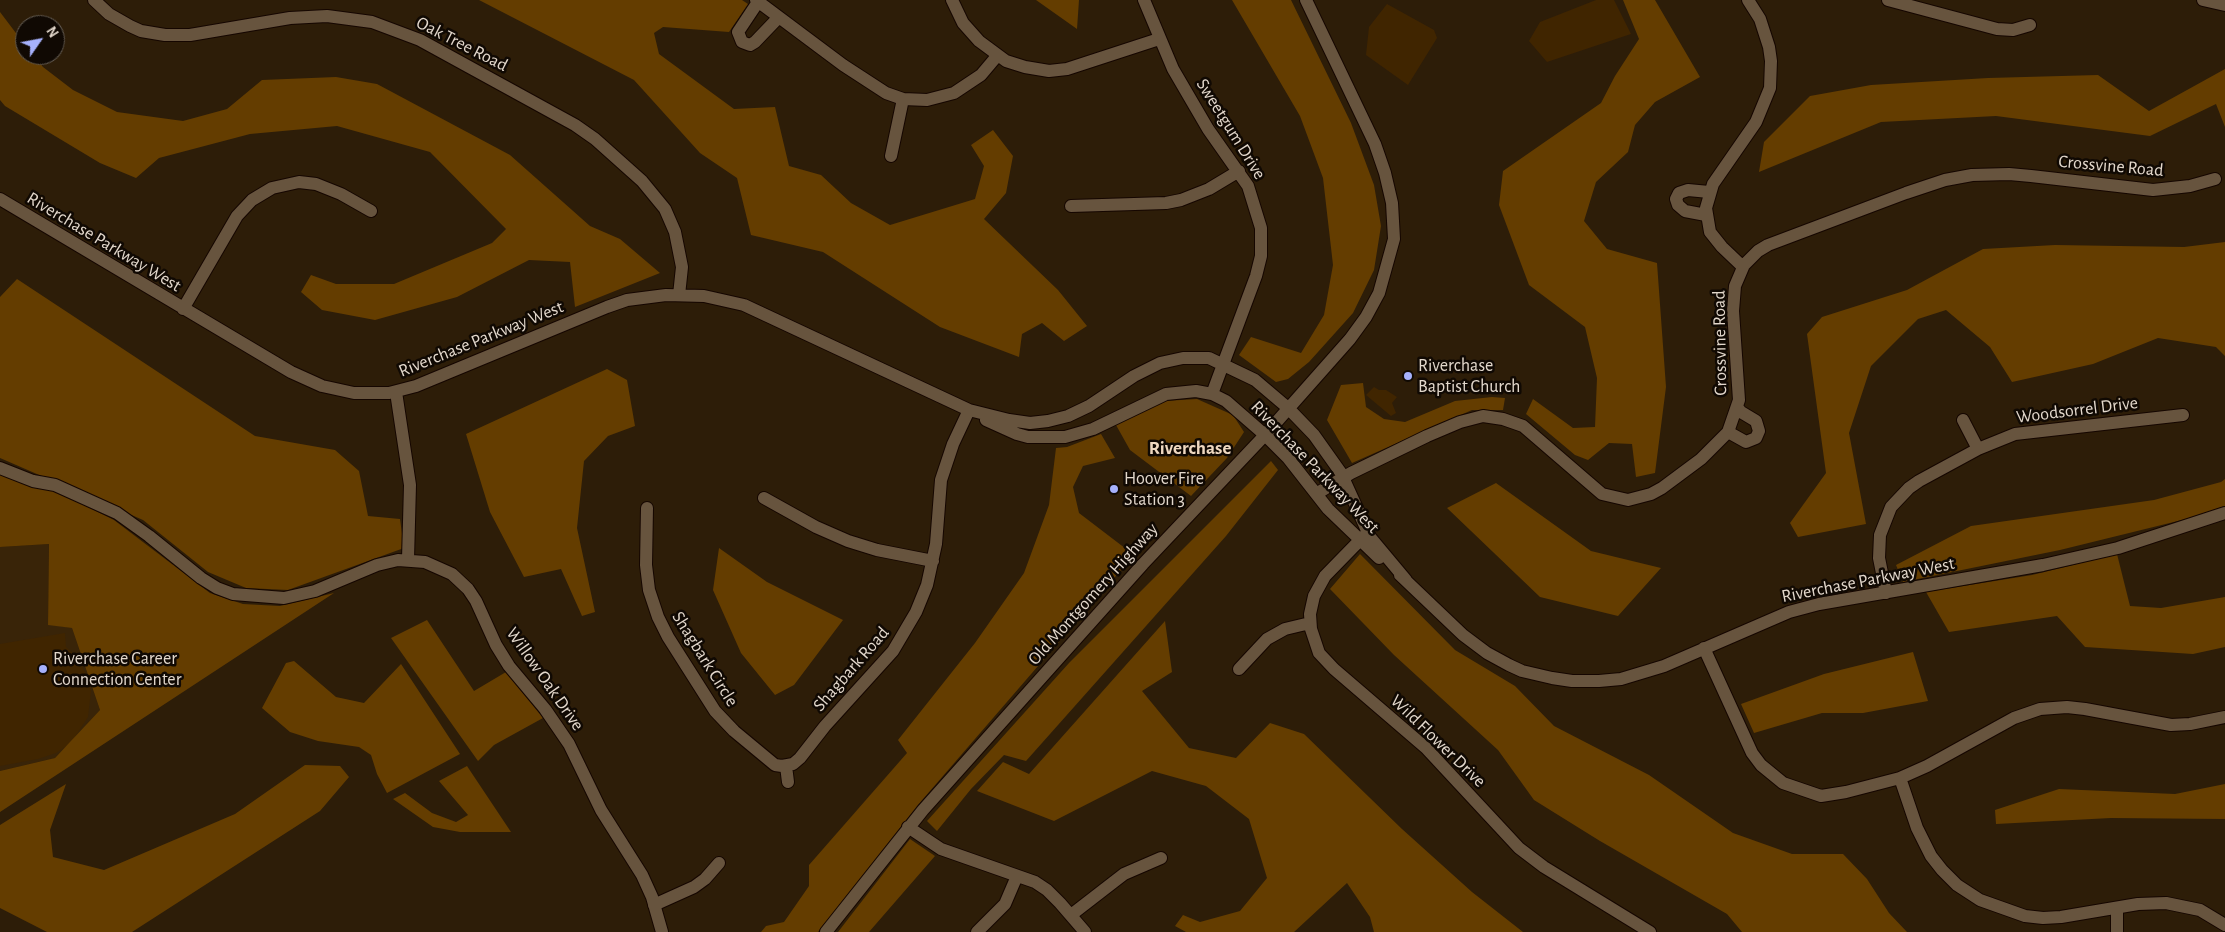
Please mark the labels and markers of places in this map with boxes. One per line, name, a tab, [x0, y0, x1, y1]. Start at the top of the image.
place label: Riverchase Baptist Church	[1418, 355, 1520, 398]
marker: Riverchase Baptist Church	[1402, 370, 1414, 382]
place label: Hoover Fire Station 3	[1124, 468, 1204, 510]
marker: Hoover Fire Station 3	[1108, 483, 1120, 495]
place label: Riverchase Career Connection Center	[53, 648, 181, 691]
marker: Riverchase Career Connection Center	[37, 663, 49, 675]

